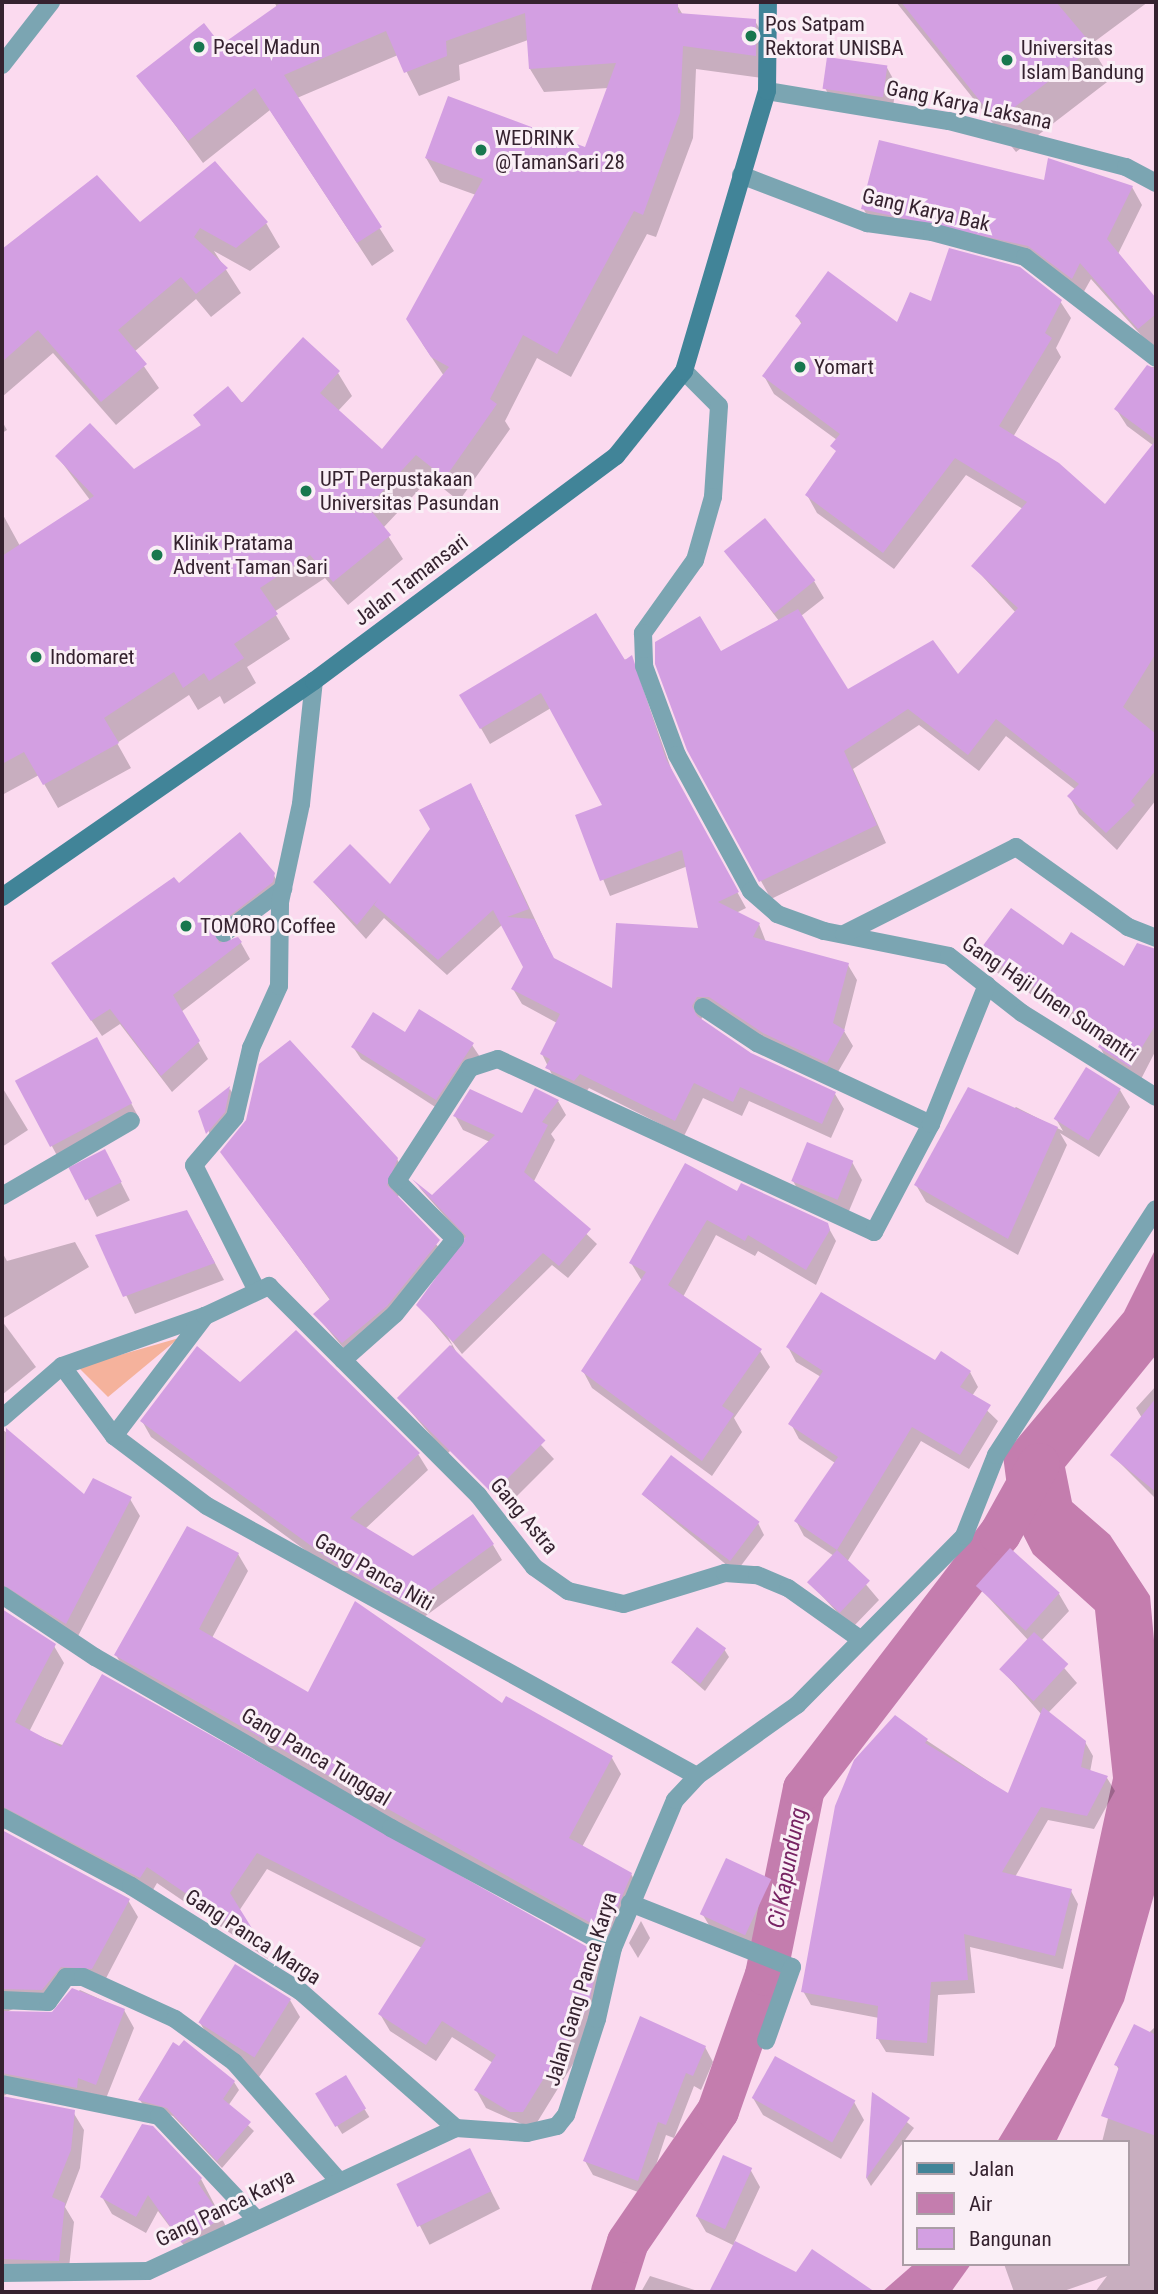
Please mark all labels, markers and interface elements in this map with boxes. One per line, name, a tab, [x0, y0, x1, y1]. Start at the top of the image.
place label: Pos Satpam Rektorat UNISBA	[765, 11, 904, 61]
marker: Pos Satpam Rektorat UNISBA	[743, 28, 759, 44]
place label: Pecel Madun	[213, 34, 320, 60]
place label: Universitas Islam Bandung	[1021, 35, 1144, 85]
marker: Pecel Madun	[191, 39, 207, 55]
marker: Universitas Islam Bandung	[999, 52, 1015, 68]
street label: Gang Karya Laksana	[884, 75, 1054, 135]
place label: WEDRINK @TamanSari 28	[495, 125, 625, 175]
marker: WEDRINK @TamanSari 28	[473, 142, 489, 158]
street label: Gang Karya Bak	[860, 183, 992, 237]
place label: Yomart	[814, 354, 874, 380]
marker: Yomart	[792, 359, 808, 375]
place label: UPT Perpustakaan Universitas Pasundan	[320, 466, 499, 516]
marker: UPT Perpustakaan Universitas Pasundan	[298, 483, 314, 499]
street label: Jalan Tamansari	[349, 529, 473, 631]
place label: Klinik Pratama Advent Taman Sari	[173, 530, 328, 580]
marker: Klinik Pratama Advent Taman Sari	[147, 545, 167, 565]
place label: Indomaret	[50, 644, 135, 670]
marker: Indomaret	[28, 649, 44, 665]
place label: TOMORO Coffee	[200, 913, 336, 939]
marker: TOMORO Coffee	[178, 918, 194, 934]
street label: Gang Haji Unen Sumantri	[957, 931, 1143, 1067]
street label: Gang Astra	[485, 1473, 563, 1559]
street label: Gang Panca Niti	[310, 1528, 438, 1616]
street label: Gang Panca Tunggal	[237, 1702, 395, 1812]
water label: Ci Kapundung	[763, 1805, 813, 1931]
street label: Gang Panca Marga	[180, 1884, 326, 1990]
street label: Jalan Gang Panca Karya	[540, 1889, 622, 2089]
legend	[902, 2140, 1130, 2266]
text: Jalan	[969, 2157, 1014, 2181]
street label: Gang Panca Karya	[152, 2164, 298, 2252]
text: Air	[969, 2192, 992, 2216]
text: Bangunan	[969, 2227, 1052, 2251]

